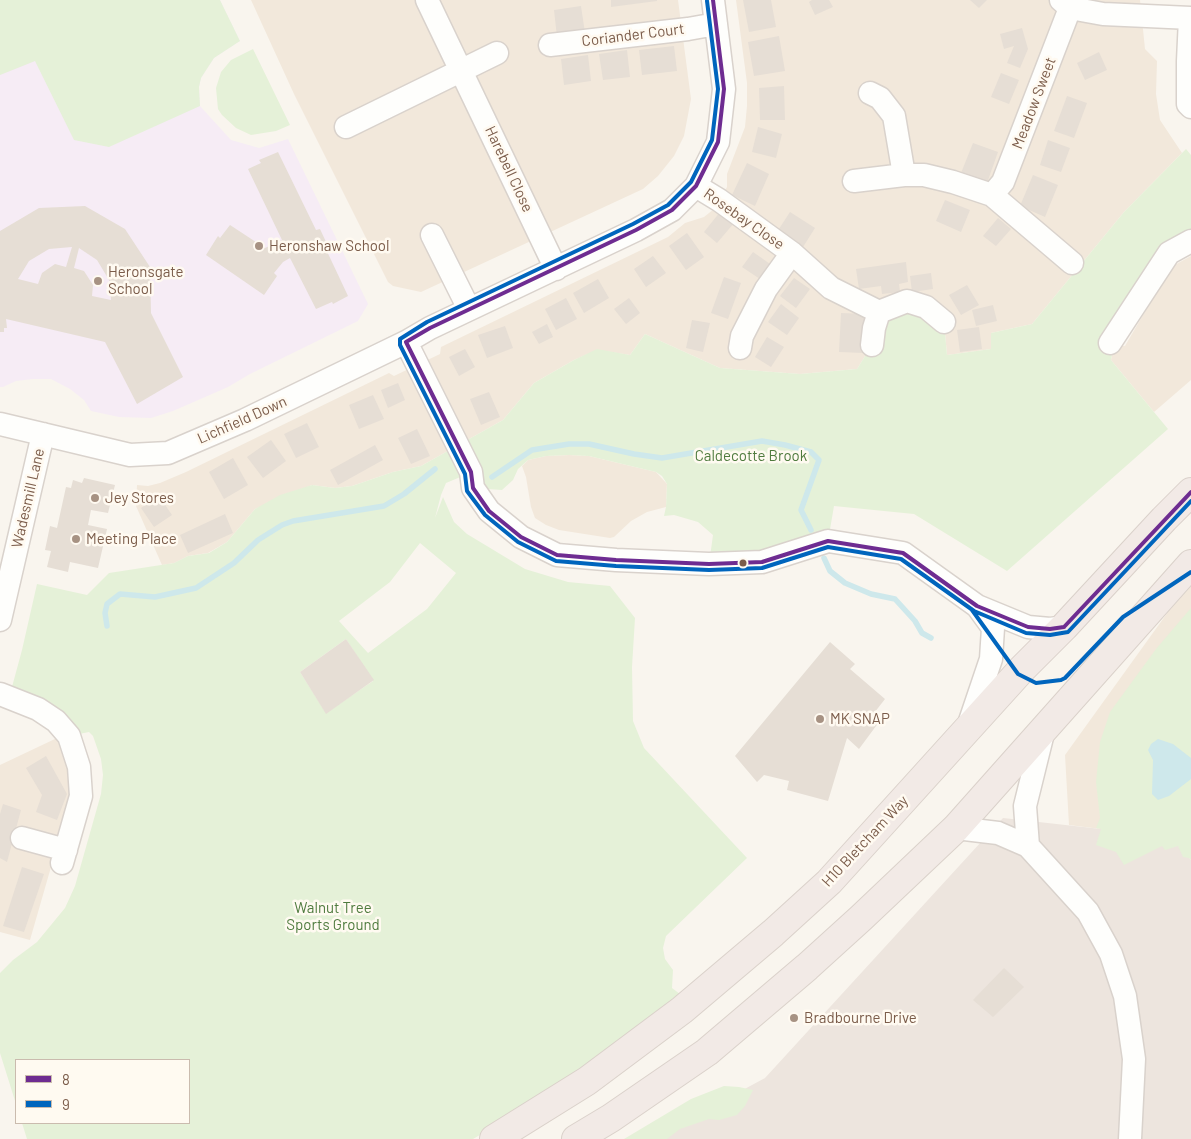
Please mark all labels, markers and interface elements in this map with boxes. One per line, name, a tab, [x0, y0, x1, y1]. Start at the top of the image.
street label: Coriander Court	[581, 20, 685, 50]
street label: Meadow Sweet	[1008, 55, 1060, 151]
street label: Harebell Close	[481, 123, 537, 215]
street label: Rosebay Close	[700, 185, 788, 253]
place label: Heronshaw School	[269, 237, 389, 255]
marker: Heronshaw School	[253, 240, 265, 252]
place label: Heronsgate School	[108, 263, 184, 298]
marker: Heronsgate School	[92, 275, 104, 287]
street label: Lichfield Down	[194, 392, 290, 448]
street label: Wadesmill Lane	[8, 446, 48, 550]
park label: Caldecotte Brook	[695, 447, 807, 465]
place label: Jey Stores	[105, 489, 174, 507]
marker: Jey Stores	[89, 492, 101, 504]
place label: Meeting Place	[86, 530, 177, 548]
marker: Meeting Place	[70, 533, 82, 545]
unlabelled marker	[738, 558, 748, 568]
place label: MK SNAP	[830, 710, 890, 728]
marker: MK SNAP	[814, 713, 826, 725]
street label: H10 Bletcham Way	[818, 792, 912, 890]
park label: Walnut Tree Sports Ground	[286, 899, 380, 934]
place label: Bradbourne Drive	[804, 1009, 917, 1027]
marker: Bradbourne Drive	[788, 1012, 800, 1024]
legend	[15, 1059, 190, 1124]
text: 8	[62, 1070, 70, 1088]
text: 9	[62, 1095, 70, 1113]

